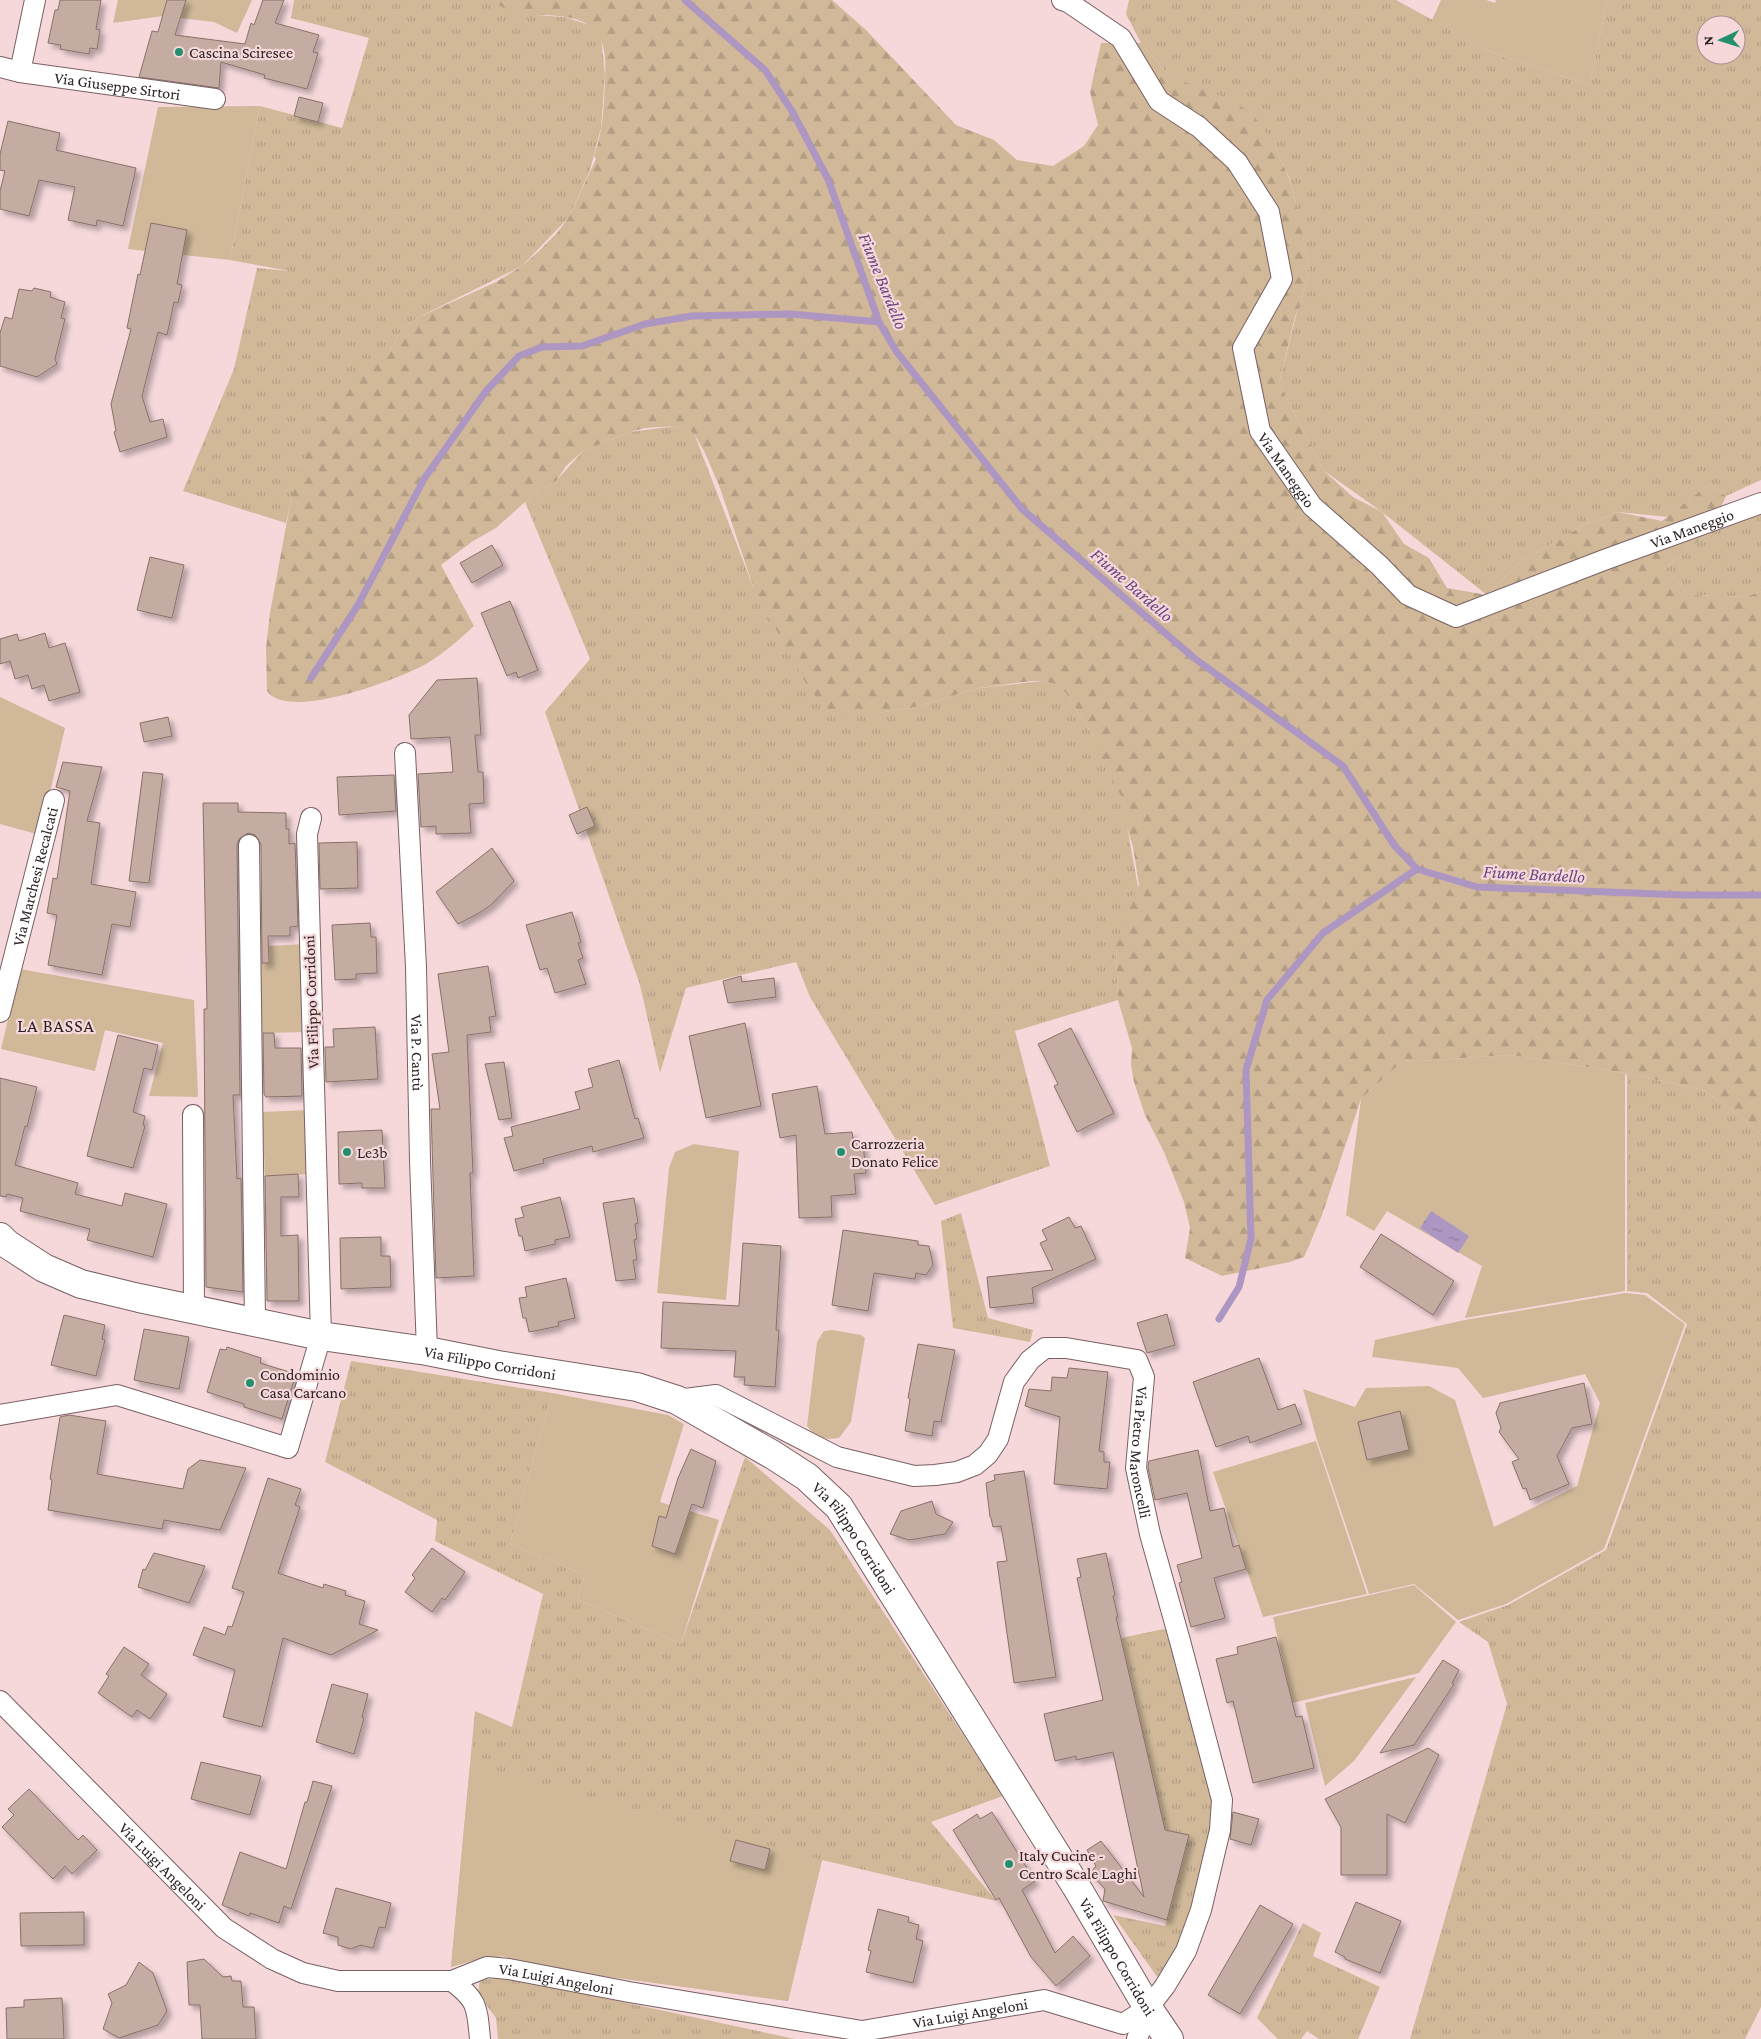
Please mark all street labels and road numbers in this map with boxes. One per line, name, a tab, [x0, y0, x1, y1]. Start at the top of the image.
street label: Via Giuseppe Sirtori	[54, 68, 181, 103]
street label: Via Maneggio	[1255, 429, 1319, 510]
street label: Via Maneggio	[1648, 505, 1736, 551]
street label: Via Marchesi Recalcati	[9, 805, 60, 948]
street label: Via Filippo Corridoni	[300, 935, 323, 1069]
street label: Via P. Cantù	[408, 1014, 427, 1092]
street label: Via Filippo Corridoni	[423, 1342, 557, 1383]
street label: Via Pietro Maroncelli	[1127, 1386, 1155, 1520]
street label: Via Filippo Corridoni	[809, 1478, 900, 1597]
street label: Via Luigi Angeloni	[116, 1819, 210, 1913]
street label: Via Filippo Corridoni	[1076, 1895, 1159, 2019]
street label: Via Luigi Angeloni	[498, 1960, 615, 1997]
street label: Via Luigi Angeloni	[912, 1994, 1029, 2031]

